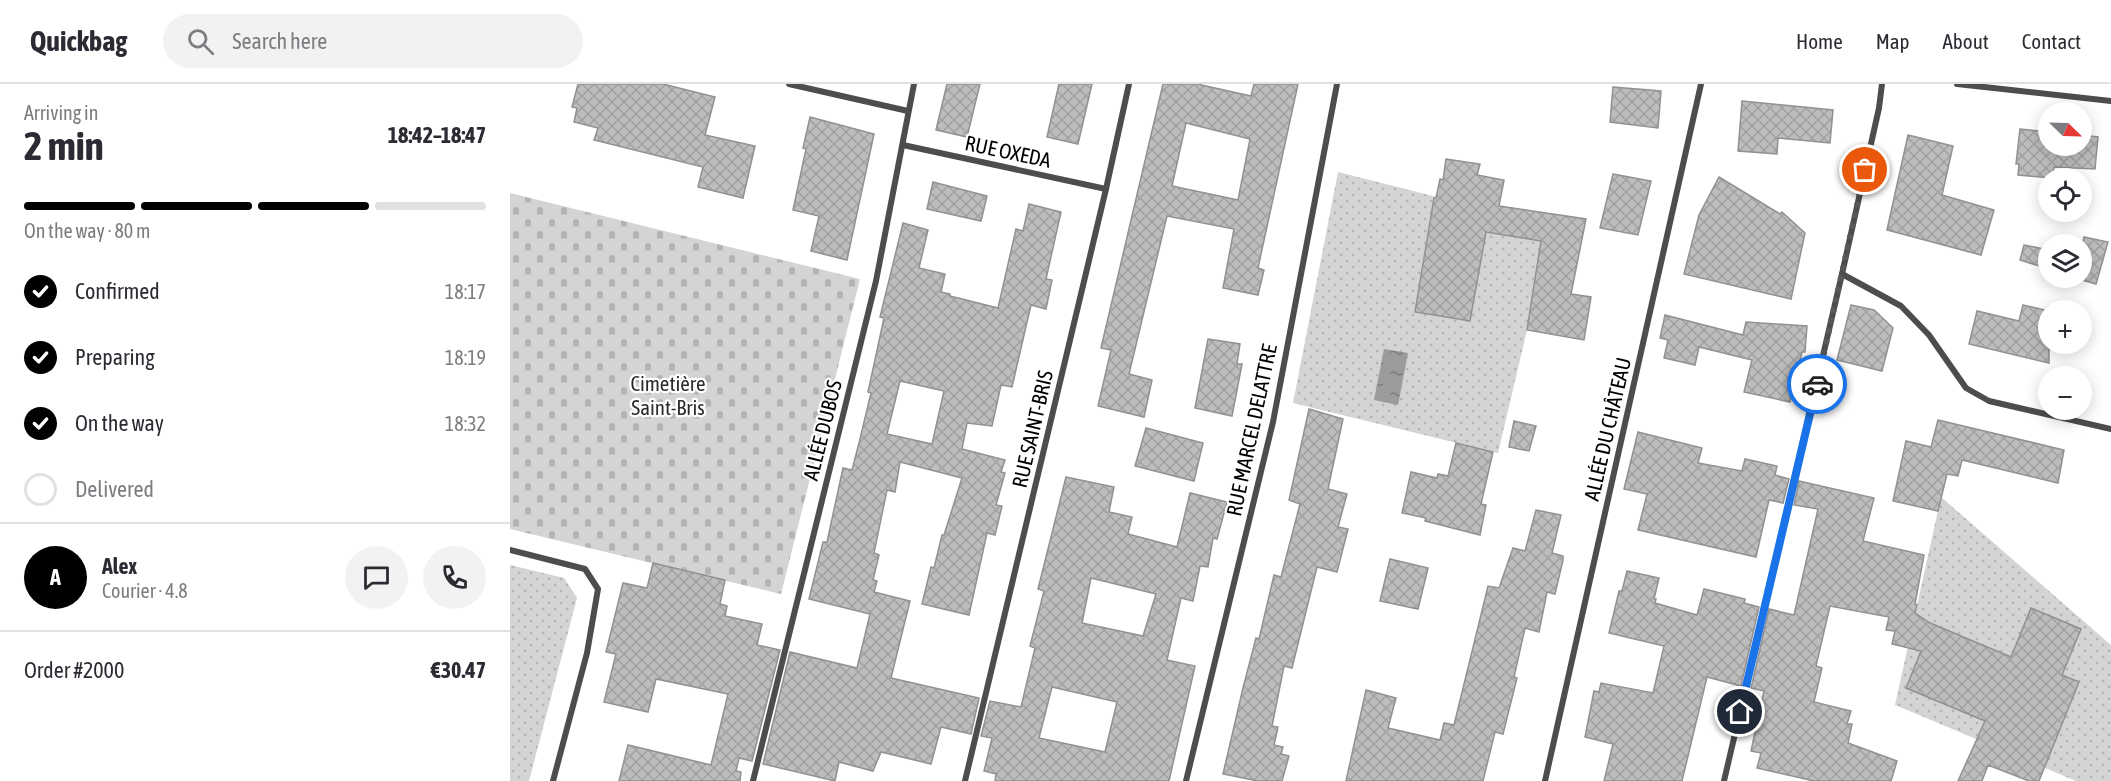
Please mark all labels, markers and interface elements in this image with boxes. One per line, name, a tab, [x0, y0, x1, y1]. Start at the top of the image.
search box	[163, 14, 583, 68]
text: Quickbag	[30, 25, 127, 57]
icon: search	[184, 25, 217, 58]
text: Search here	[232, 28, 327, 54]
text: Home	[1796, 29, 1843, 53]
text: Map	[1876, 29, 1910, 53]
text: About	[1943, 29, 1989, 53]
text: Contact	[2022, 29, 2081, 53]
text: Arriving in	[24, 101, 98, 124]
north arrow	[2038, 102, 2092, 156]
map controls	[2038, 102, 2092, 420]
text: 18:42–18:47	[388, 122, 486, 148]
text: 2 min	[24, 124, 104, 168]
street label: RUE OXEDA	[963, 130, 1054, 172]
pin	[1839, 144, 1890, 195]
icon: bag	[1848, 153, 1881, 186]
button: locate	[2038, 168, 2092, 222]
text: On the way · 80 m	[24, 219, 150, 242]
button: layers	[2038, 234, 2092, 288]
icon: check	[24, 275, 57, 308]
text: Confirmed	[75, 278, 160, 304]
text: 18:17	[445, 280, 486, 303]
button: +	[2038, 300, 2092, 354]
icon: check	[24, 341, 57, 374]
street label: RUE MARCEL DELATTRE	[1221, 342, 1281, 518]
text: Preparing	[75, 344, 155, 370]
text: 18:19	[445, 346, 486, 369]
courier	[1787, 354, 1847, 414]
street label: ALLÉE DU CHÂTEAU	[1579, 355, 1635, 503]
button: −	[2038, 366, 2092, 420]
street label: RUE SAINT-BRIS	[1007, 368, 1057, 490]
icon: car	[1801, 368, 1834, 401]
park label: Cimetière Saint-Bris	[630, 371, 706, 419]
street label: ALLÉE DUBOS	[798, 377, 846, 483]
icon: check	[24, 407, 57, 440]
text: On the way	[75, 410, 164, 436]
text: 18:32	[445, 412, 486, 435]
text: Delivered	[75, 476, 154, 502]
button: chat	[345, 546, 408, 609]
button: phone	[423, 546, 486, 609]
text: Alex	[102, 553, 137, 579]
text: A	[50, 564, 61, 590]
text: Courier · 4.8	[102, 579, 188, 602]
text: Order #2000	[24, 657, 124, 683]
text: €30.47	[431, 657, 486, 683]
pin	[1714, 686, 1765, 737]
icon: home	[1723, 695, 1756, 728]

